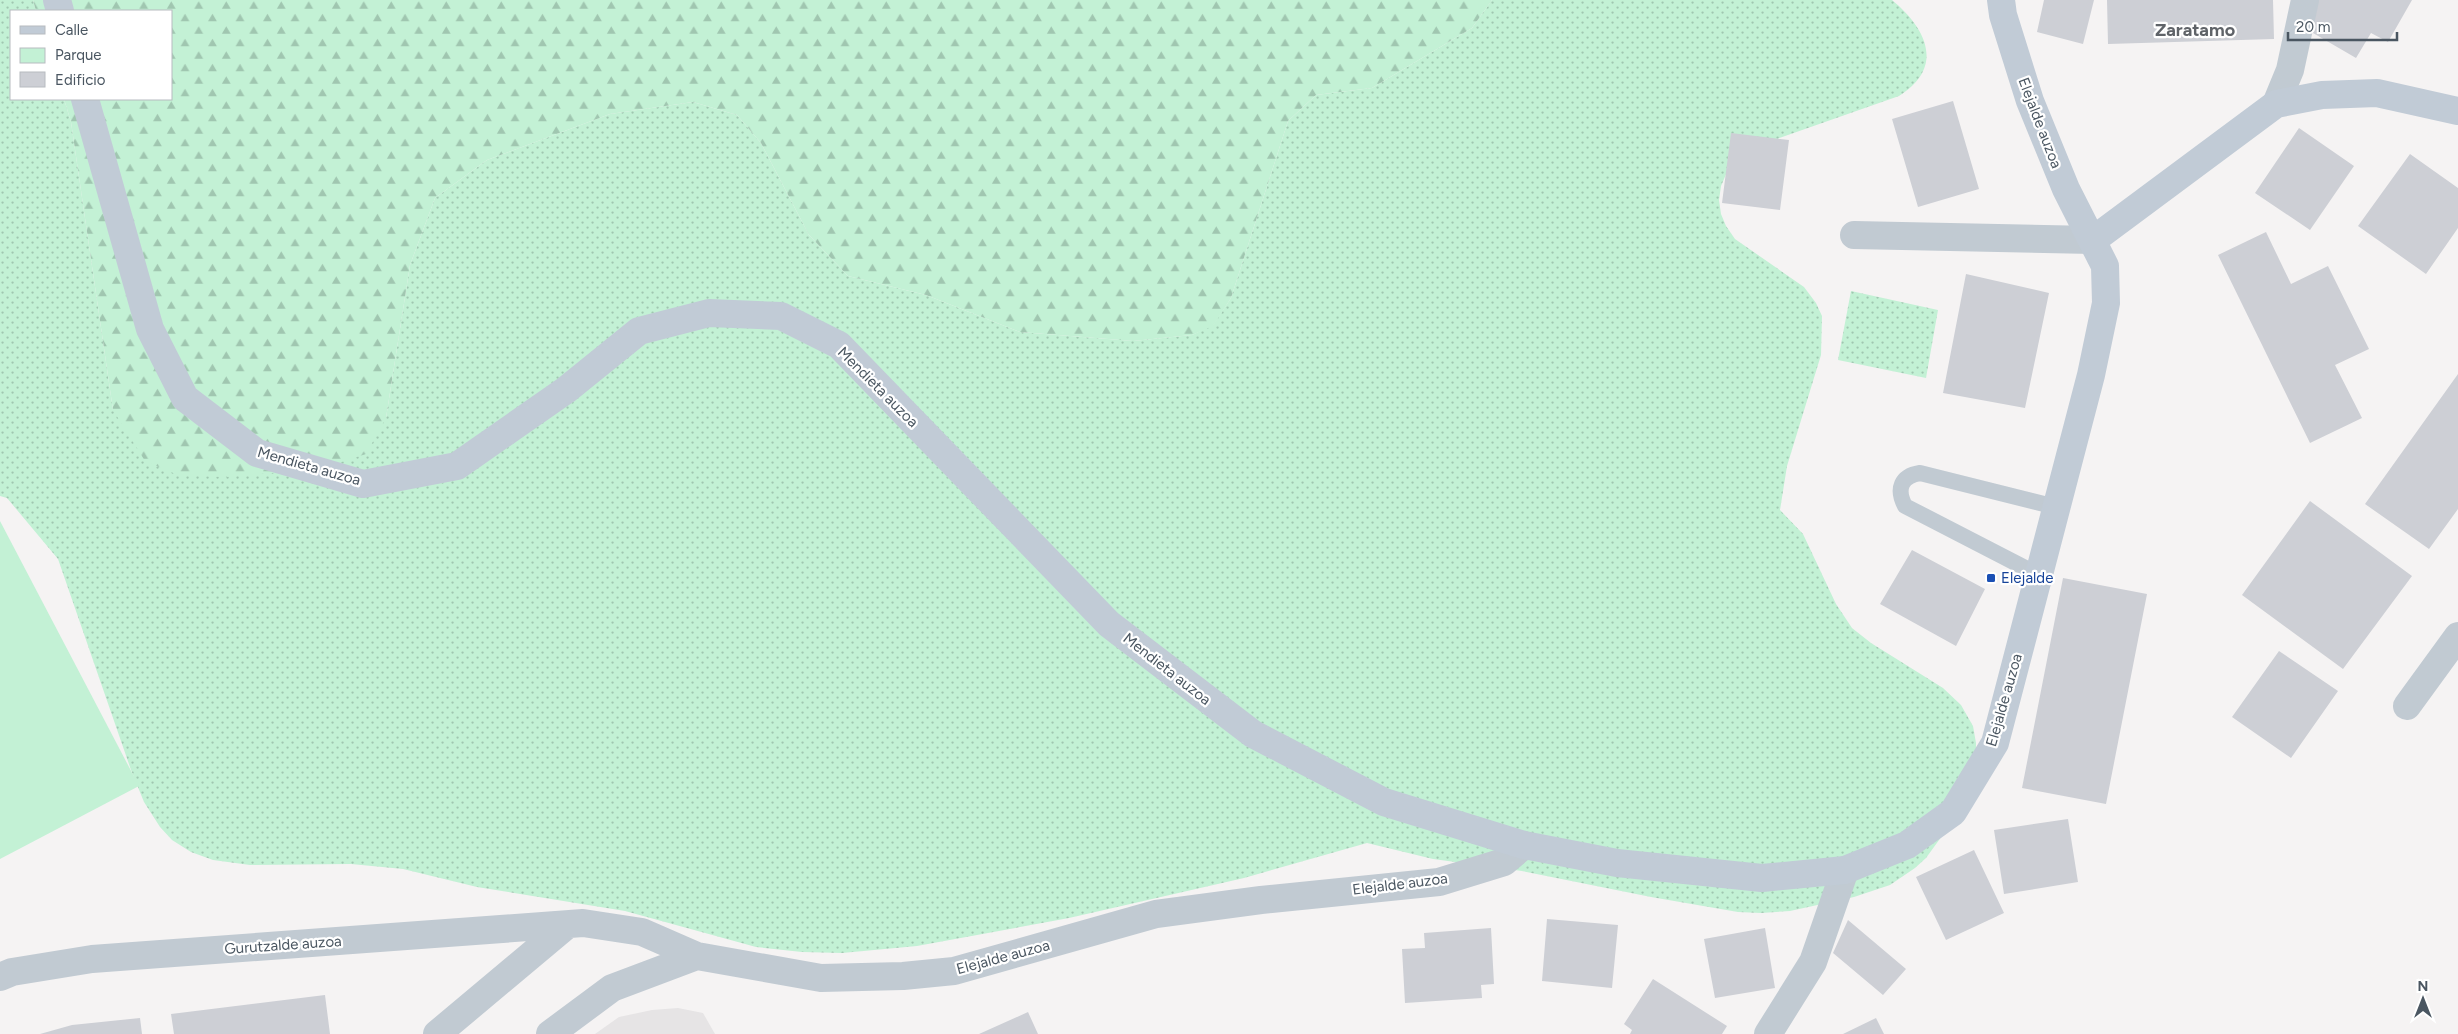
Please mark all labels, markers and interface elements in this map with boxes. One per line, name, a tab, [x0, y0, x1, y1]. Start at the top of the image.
legend	[10, 10, 172, 100]
scale bar	[2288, 10, 2397, 42]
text: 20 m	[2296, 18, 2330, 36]
district label: Zaratamo	[2155, 19, 2235, 41]
text: Calle	[55, 21, 88, 39]
text: Parque	[55, 46, 102, 64]
text: Edificio	[55, 71, 106, 89]
street label: Elejalde auzoa	[2014, 75, 2066, 171]
street label: Mendieta auzoa	[834, 343, 922, 431]
street label: Mendieta auzoa	[255, 443, 363, 489]
place label: Elejalde	[2001, 569, 2053, 587]
marker: Elejalde	[1985, 572, 1997, 584]
street label: Mendieta auzoa	[1120, 629, 1214, 709]
street label: Elejalde auzoa	[1982, 651, 2026, 749]
street label: Elejalde auzoa	[1351, 869, 1449, 899]
street label: Gurutzalde auzoa	[224, 932, 342, 958]
street label: Elejalde auzoa	[954, 936, 1052, 978]
north arrow	[2398, 974, 2448, 1024]
text: N	[2418, 978, 2428, 995]

